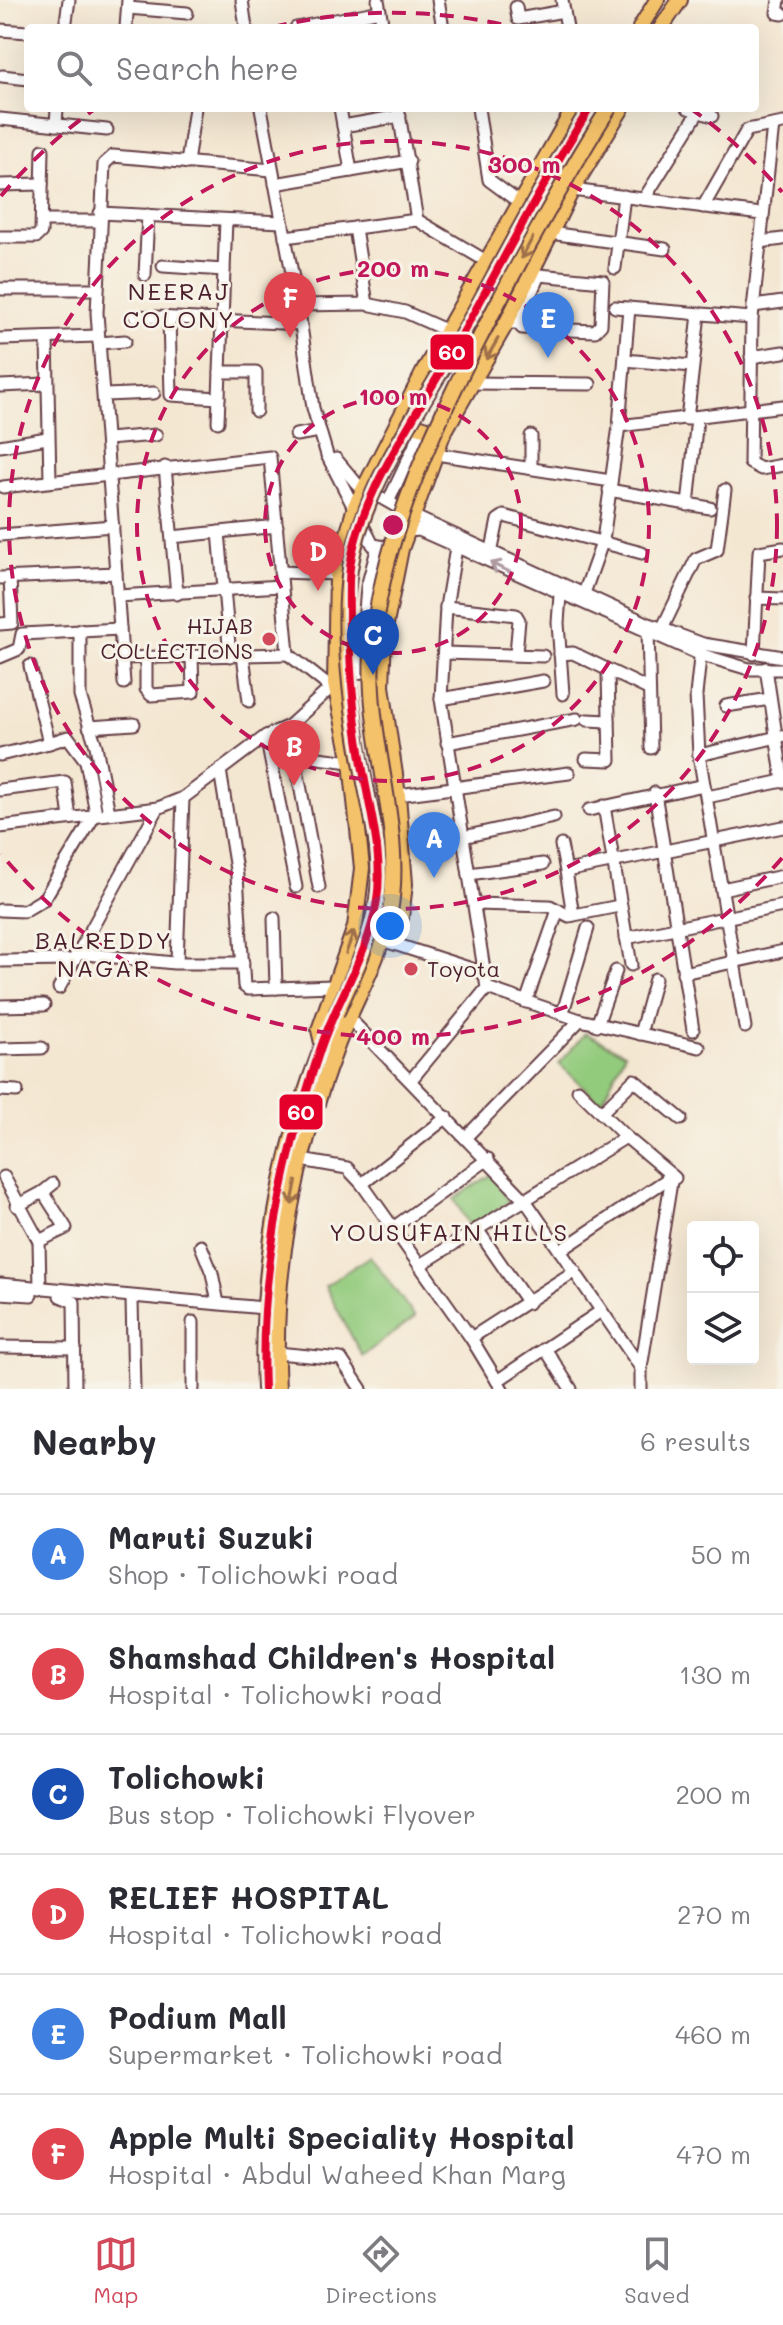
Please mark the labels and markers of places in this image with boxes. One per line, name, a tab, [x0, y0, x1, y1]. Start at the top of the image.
pin: F	[264, 272, 316, 338]
pin: E	[522, 292, 574, 358]
centre of rings	[379, 511, 407, 539]
pin: D	[292, 525, 344, 591]
pin: C	[347, 609, 399, 675]
place label: HIJAB COLLECTIONS	[100, 611, 253, 665]
marker: HIJAB COLLECTIONS	[260, 630, 278, 648]
pin: B	[268, 720, 320, 786]
pin: A	[408, 812, 460, 878]
place label: Toyota	[427, 954, 500, 983]
marker: Toyota	[402, 960, 420, 978]

